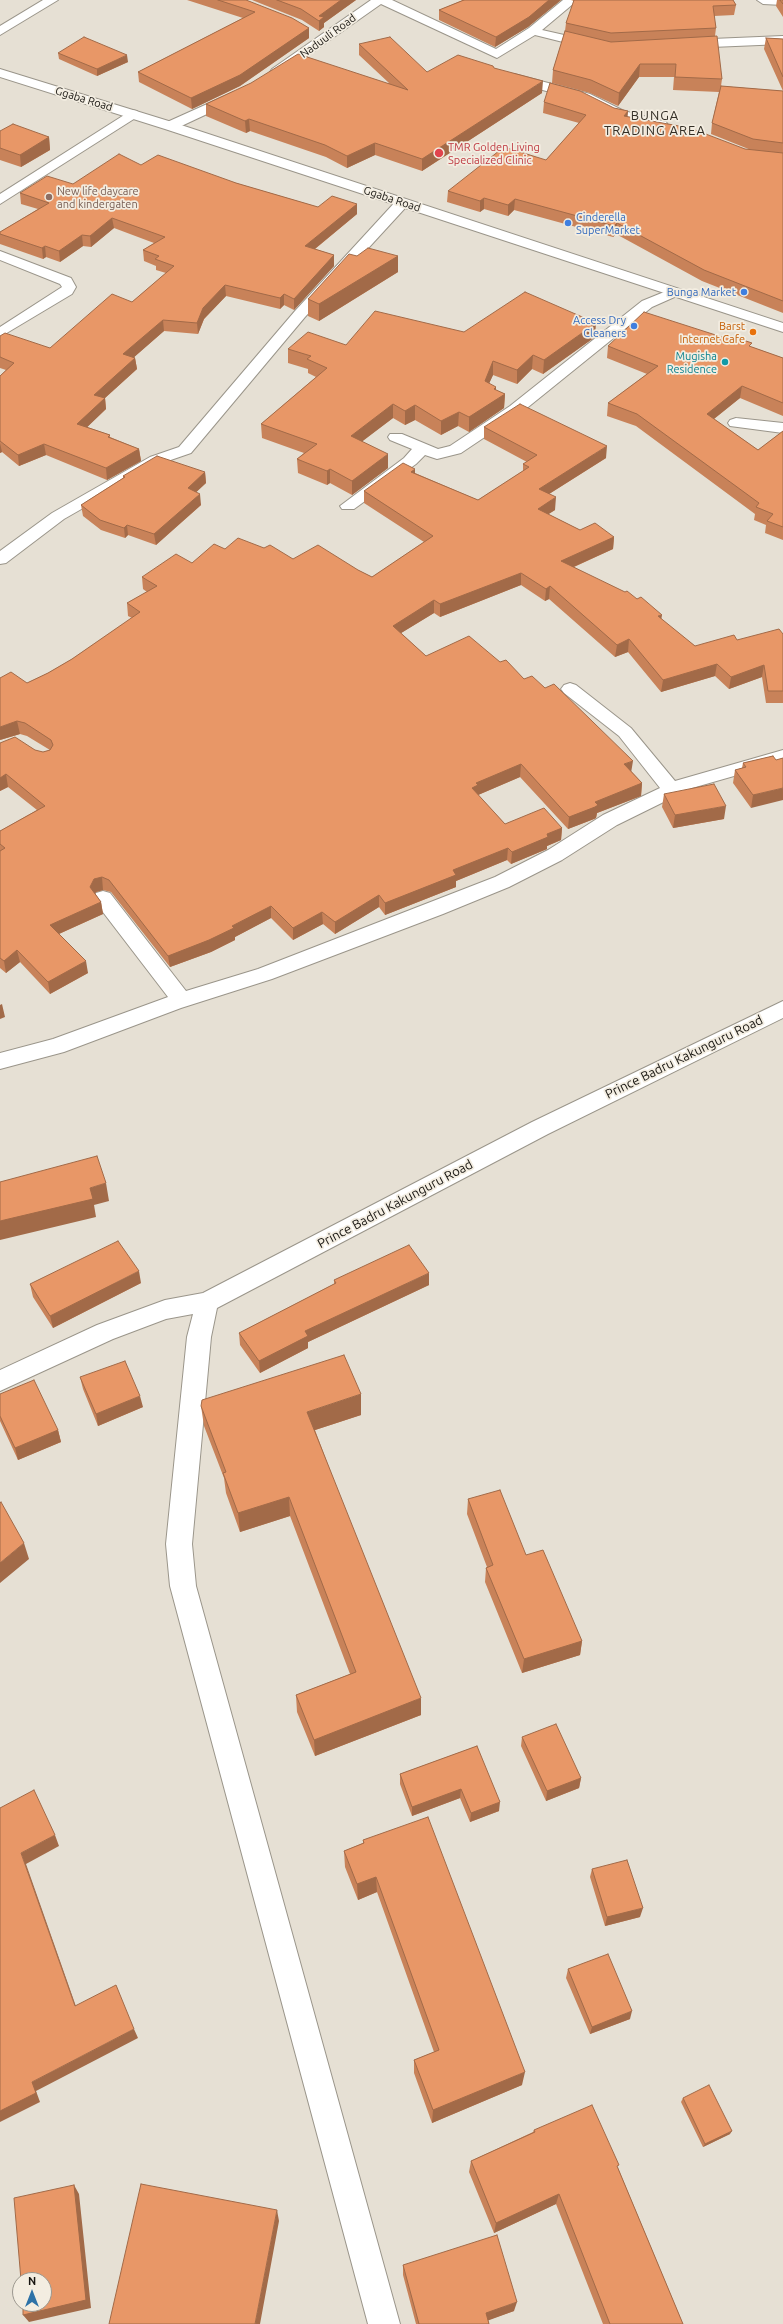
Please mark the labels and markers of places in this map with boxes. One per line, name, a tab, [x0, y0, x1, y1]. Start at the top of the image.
place label: TMR Golden Living Specialized Clinic	[448, 140, 540, 166]
marker: TMR Golden Living Specialized Clinic	[433, 147, 445, 159]
place label: New life daycare and kindergaten	[57, 184, 139, 210]
marker: New life daycare and kindergaten	[44, 192, 54, 202]
place label: Cinderella SuperMarket	[576, 210, 640, 236]
marker: Cinderella SuperMarket	[563, 218, 573, 228]
place label: Bunga Market	[667, 285, 736, 299]
marker: Bunga Market	[739, 287, 749, 297]
place label: Access Dry Cleaners	[573, 313, 626, 339]
place label: Barst Internet Cafe	[680, 319, 745, 345]
marker: Access Dry Cleaners	[629, 321, 639, 331]
marker: Barst Internet Cafe	[748, 327, 758, 337]
place label: Mugisha Residence	[667, 349, 717, 375]
marker: Mugisha Residence	[720, 357, 730, 367]

